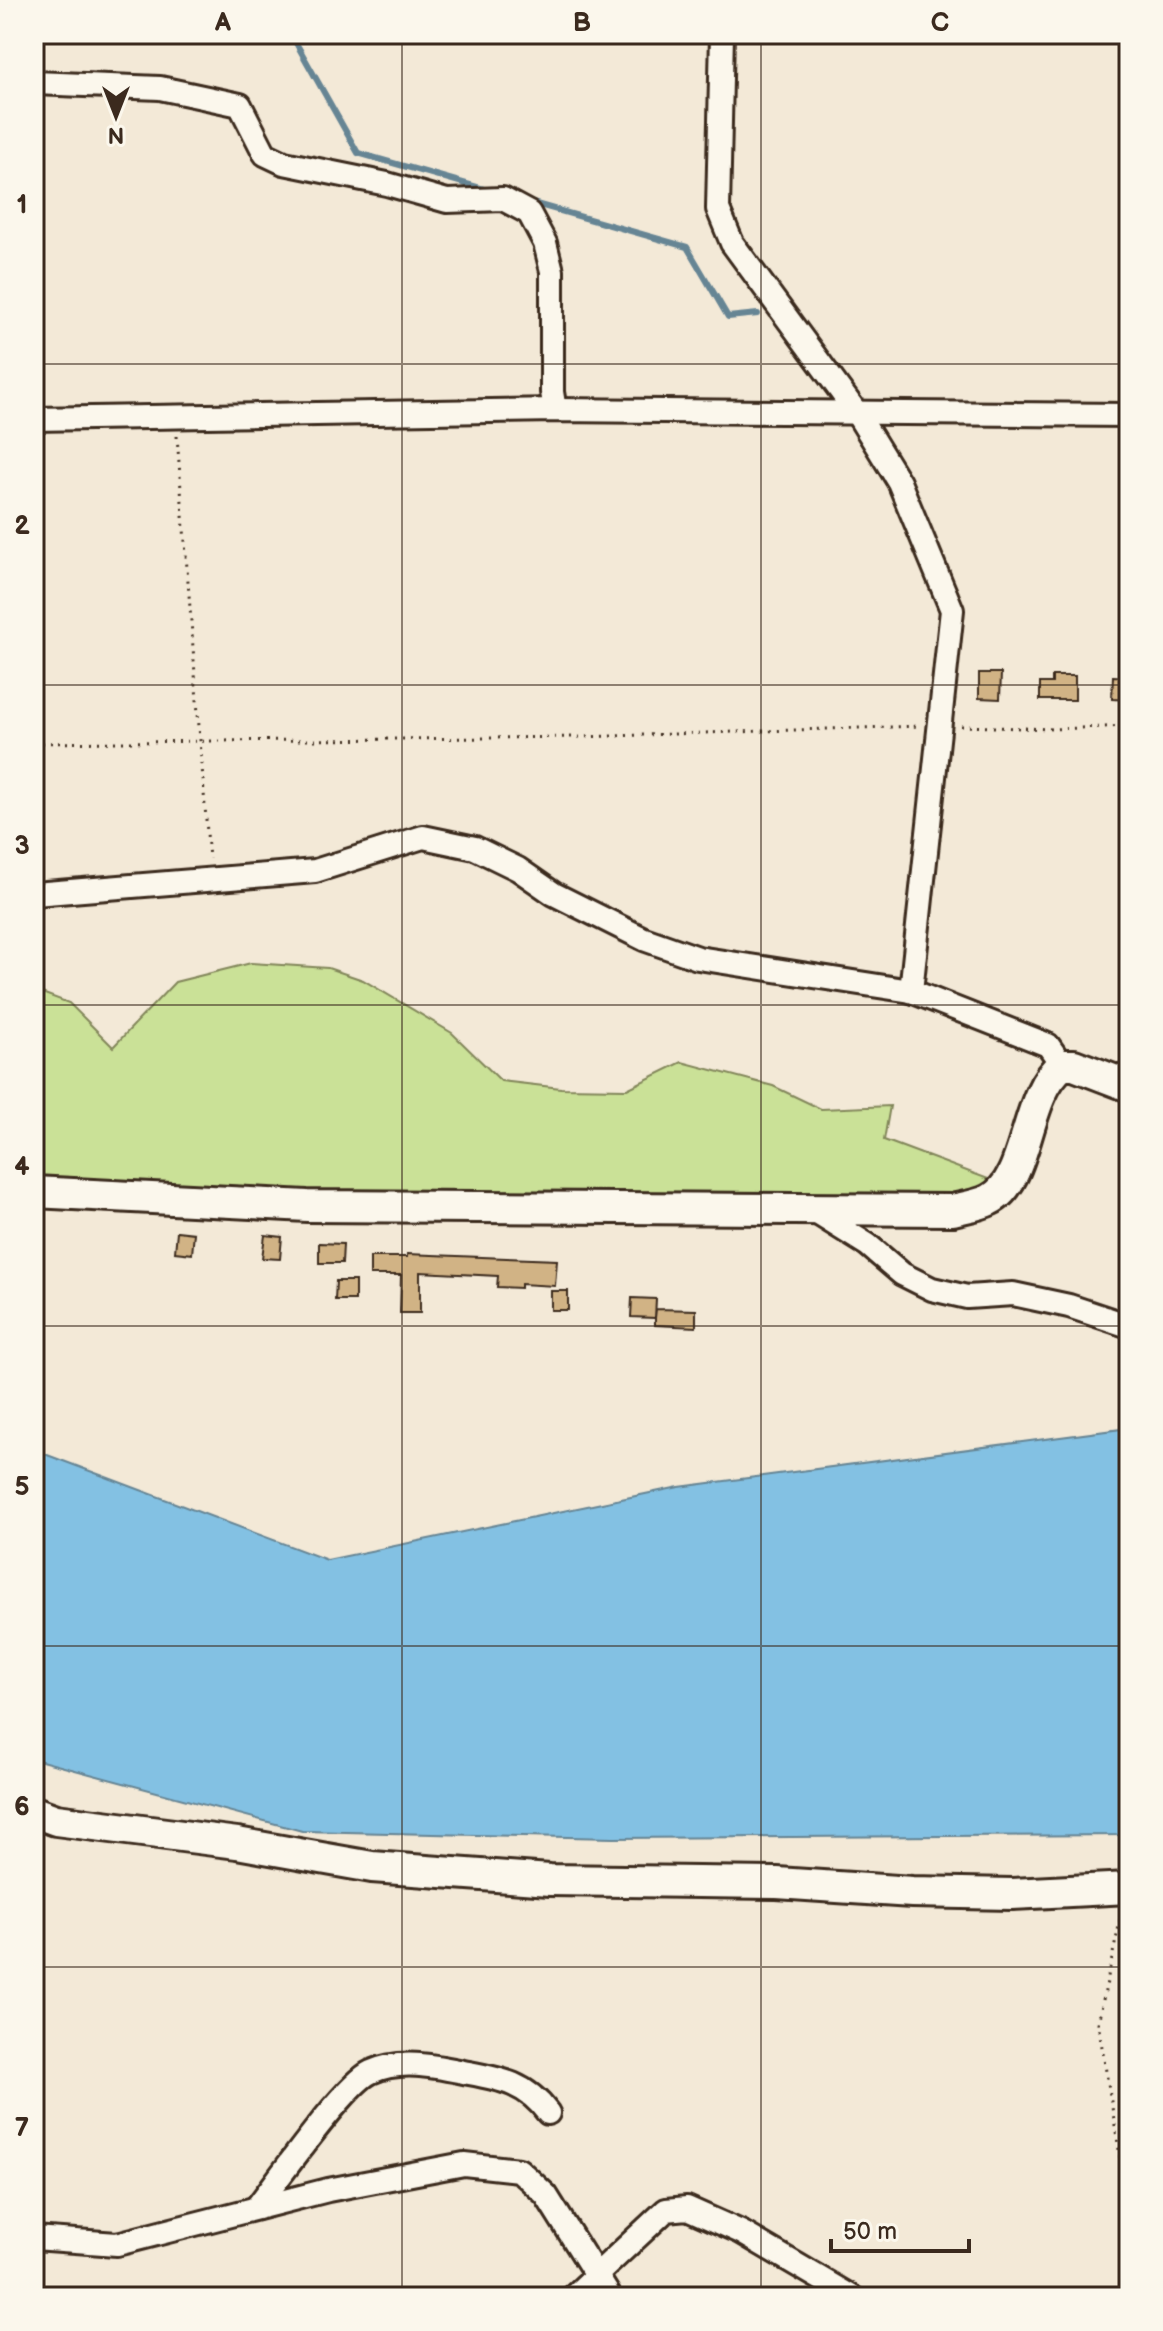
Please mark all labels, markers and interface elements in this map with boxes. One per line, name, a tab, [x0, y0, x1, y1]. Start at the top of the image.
text: A	[214, 8, 231, 39]
text: B	[573, 8, 591, 39]
text: C	[931, 8, 949, 39]
north arrow	[76, 76, 156, 156]
text: N	[108, 121, 124, 148]
text: 1	[17, 190, 27, 221]
text: 2	[14, 511, 30, 542]
text: 3	[14, 831, 30, 862]
text: 4	[14, 1152, 30, 1183]
text: 5	[14, 1472, 30, 1503]
text: 6	[14, 1792, 30, 1823]
text: 7	[15, 2113, 29, 2144]
scale bar	[831, 2203, 969, 2253]
text: 50 m	[843, 2217, 897, 2246]

